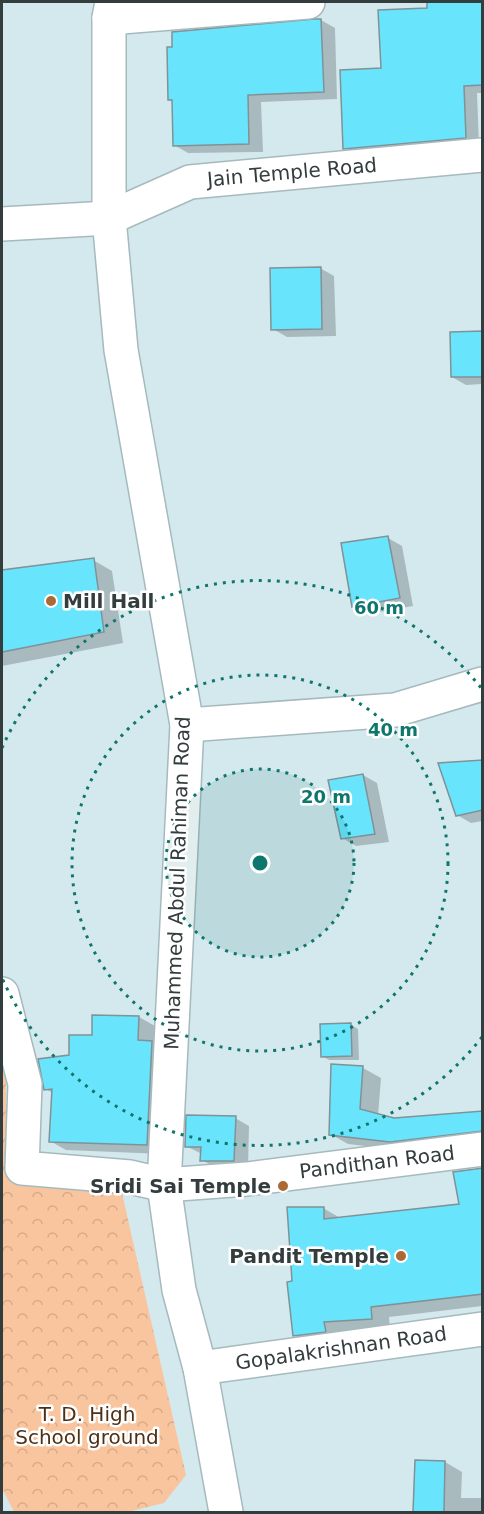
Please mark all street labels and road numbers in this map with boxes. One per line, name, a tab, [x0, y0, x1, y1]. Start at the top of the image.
street label: Jain Temple Road	[204, 153, 378, 192]
street label: Muhammed Abdul Rahiman Road	[159, 716, 195, 1050]
street label: Pandithan Road	[298, 1141, 456, 1183]
street label: Gopalakrishnan Road	[234, 1321, 448, 1375]

